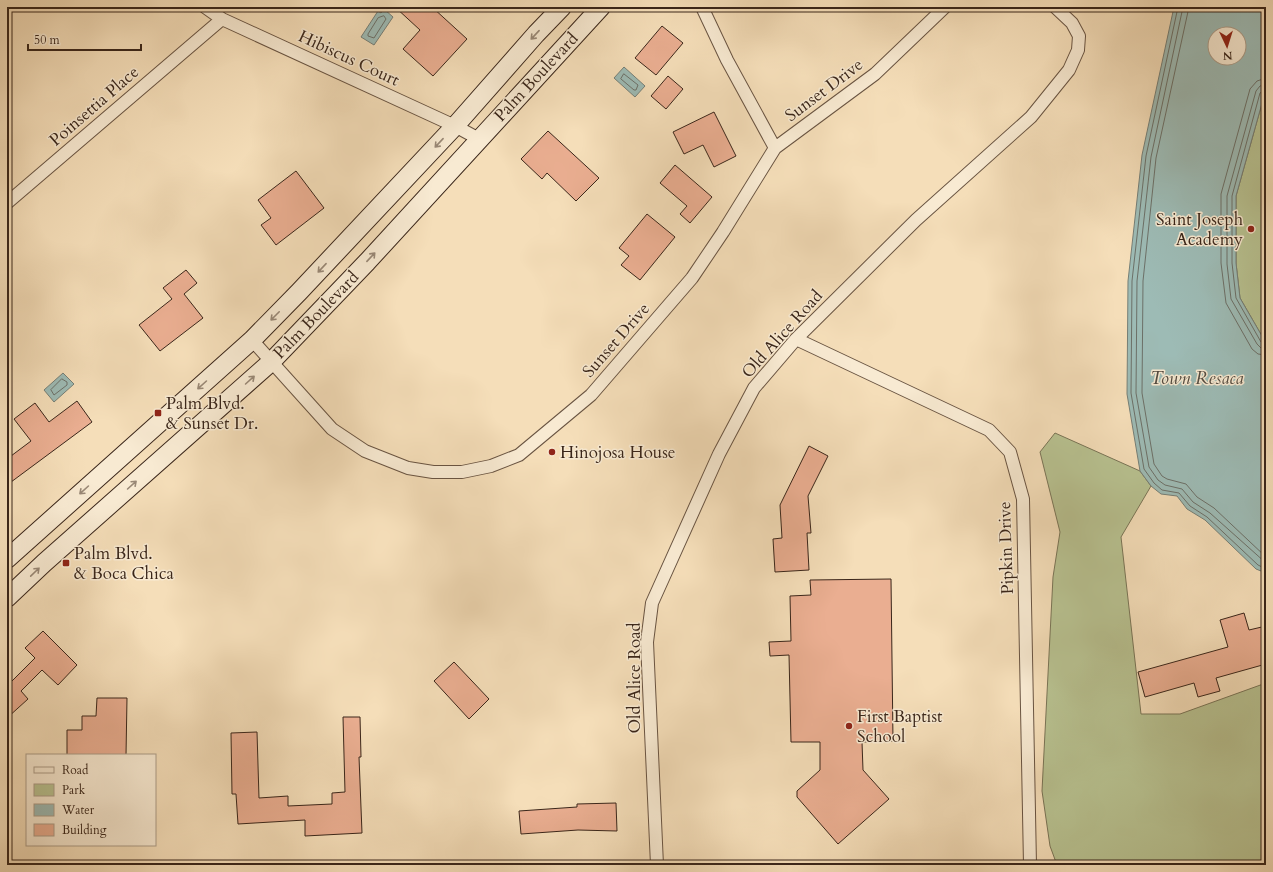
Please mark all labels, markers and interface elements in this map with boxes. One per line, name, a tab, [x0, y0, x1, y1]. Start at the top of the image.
street label: Hibiscus Court	[295, 25, 404, 92]
scale bar	[28, 26, 141, 52]
north arrow	[1207, 26, 1247, 66]
street label: Palm Boulevard	[489, 27, 583, 127]
one-way arrow	[530, 30, 540, 40]
text: 50 m	[34, 32, 61, 48]
text: N	[1222, 48, 1233, 63]
street label: Sunset Drive	[780, 53, 868, 127]
street label: Poinsettia Place	[44, 61, 144, 151]
one-way arrow	[435, 137, 444, 148]
place label: Saint Joseph Academy	[1156, 208, 1244, 251]
marker: Saint Joseph Academy	[1246, 224, 1256, 234]
one-way arrow	[366, 253, 375, 263]
one-way arrow	[317, 263, 327, 273]
street label: Palm Boulevard	[268, 266, 364, 364]
street label: Old Alice Road	[736, 285, 828, 383]
street label: Sunset Drive	[577, 298, 655, 382]
one-way arrow	[271, 311, 280, 321]
water label: Town Resaca	[1150, 366, 1244, 391]
one-way arrow	[245, 376, 255, 385]
one-way arrow	[197, 380, 207, 389]
place label: Palm Blvd. & Sunset Dr.	[166, 392, 258, 435]
marker: Palm Blvd. & Sunset Dr.	[153, 408, 163, 418]
place label: Hinojosa House	[560, 441, 676, 464]
marker: Hinojosa House	[547, 447, 557, 457]
one-way arrow	[127, 480, 137, 490]
one-way arrow	[79, 485, 89, 495]
street label: Pipkin Drive	[993, 501, 1019, 595]
place label: Palm Blvd. & Boca Chica	[74, 542, 174, 585]
marker: Palm Blvd. & Boca Chica	[61, 558, 71, 568]
one-way arrow	[30, 567, 40, 576]
street label: Old Alice Road	[623, 622, 646, 734]
place label: First Baptist School	[857, 705, 943, 748]
marker: First Baptist School	[844, 721, 854, 731]
legend	[26, 754, 156, 846]
text: Road	[62, 762, 89, 778]
text: Park	[62, 782, 86, 798]
text: Water	[61, 802, 95, 818]
text: Building	[62, 822, 107, 838]

